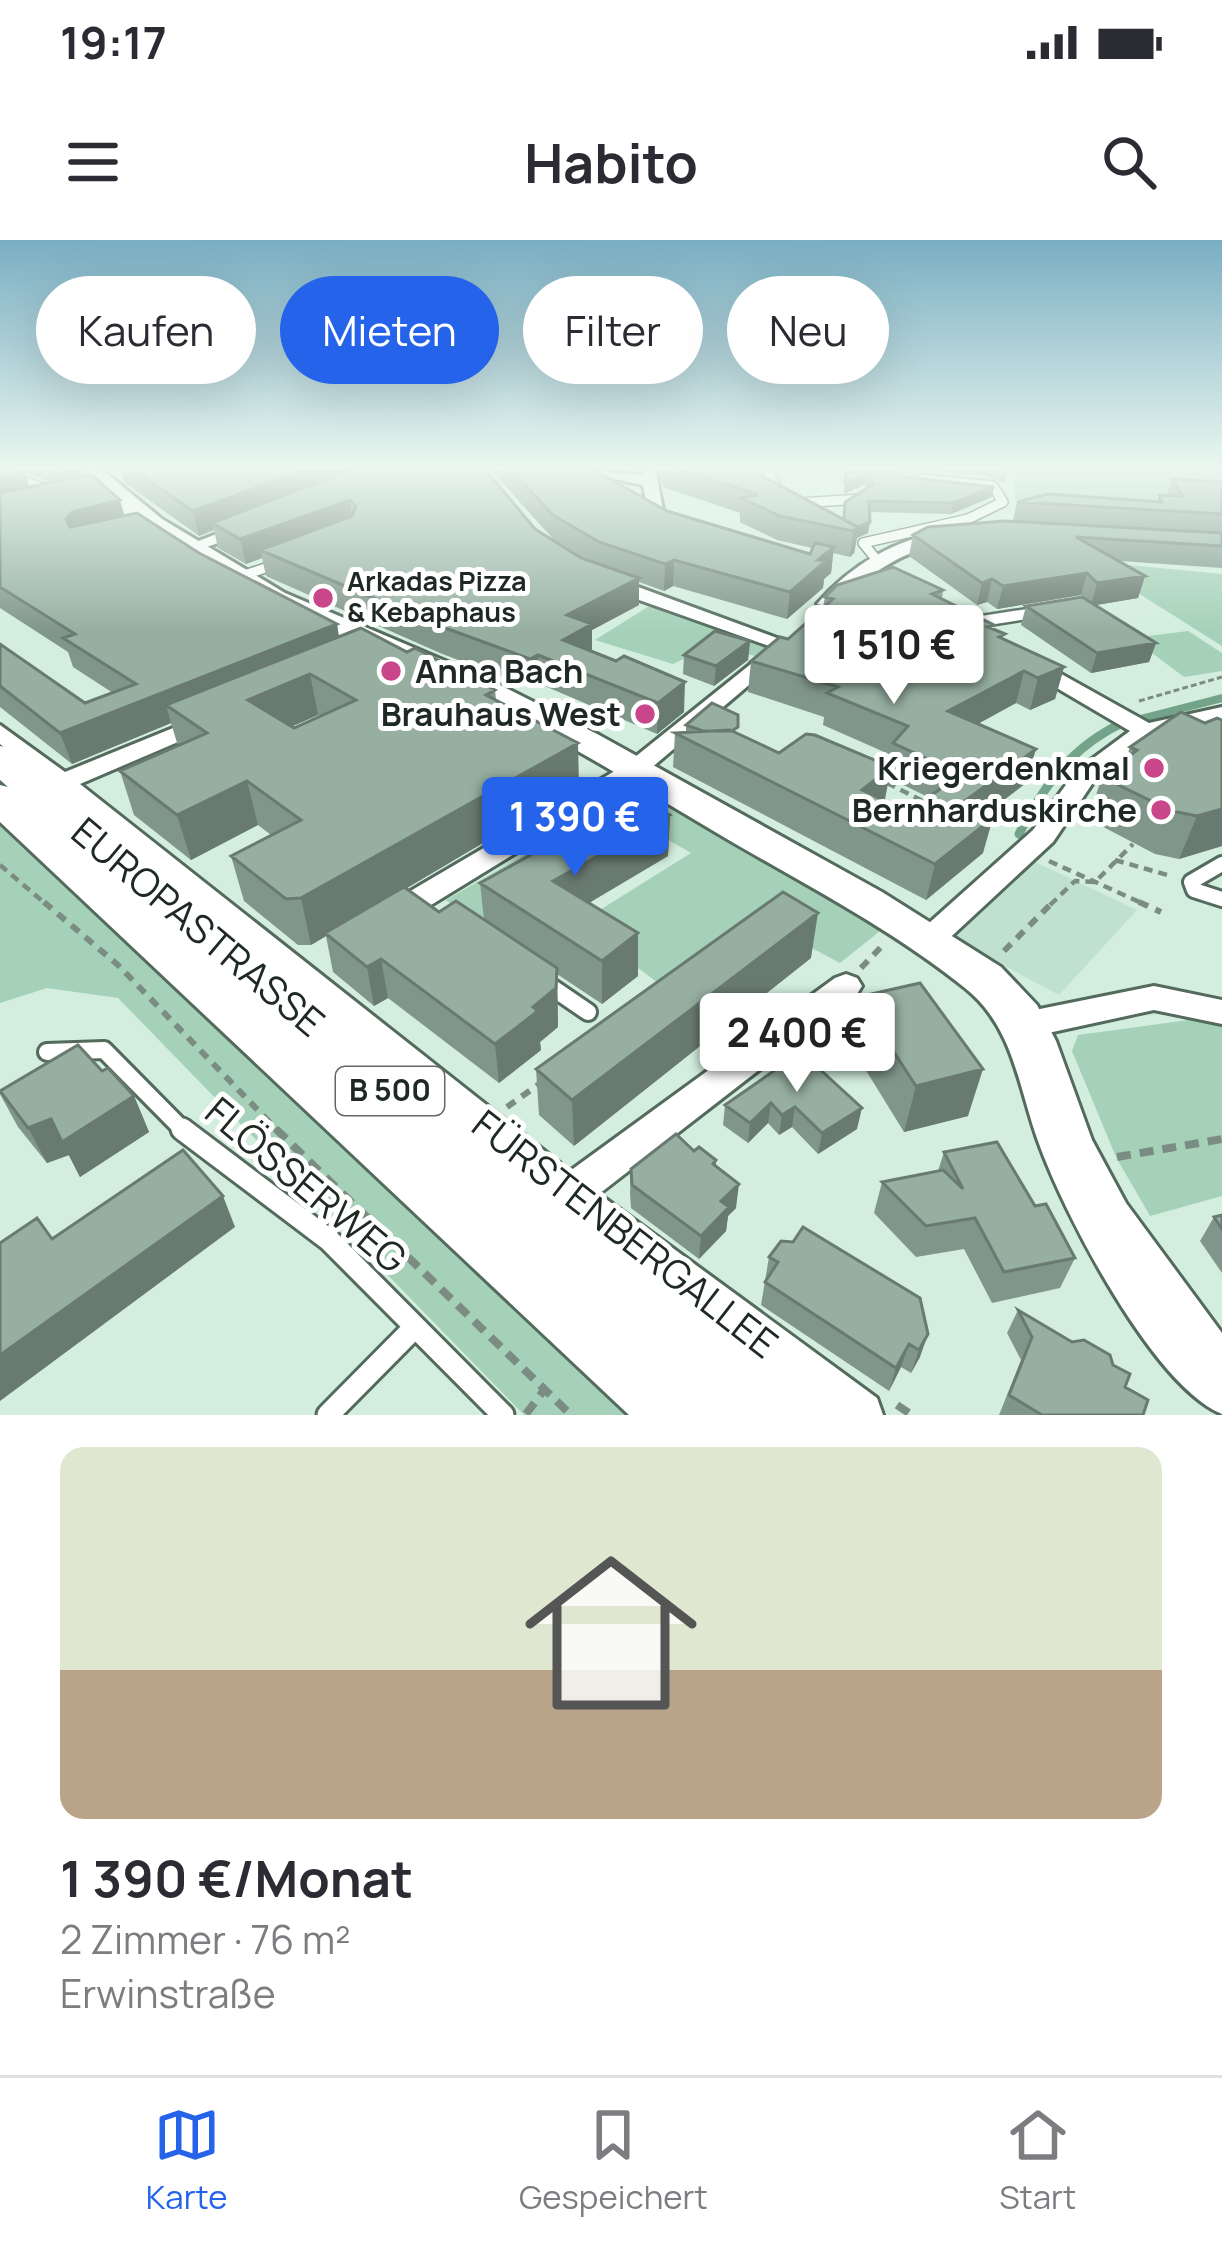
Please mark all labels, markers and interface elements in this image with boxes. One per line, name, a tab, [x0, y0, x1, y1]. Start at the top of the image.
text: 19:17	[60, 11, 167, 73]
text: Habito	[524, 125, 698, 199]
icon: menu	[60, 129, 126, 195]
icon: search	[1096, 129, 1162, 195]
chip: Kaufen	[36, 276, 256, 384]
chip: Mieten	[280, 276, 499, 384]
chip: Filter	[523, 276, 703, 384]
chip: Neu	[727, 276, 889, 384]
place label: Arkadas Pizza & Kebaphaus	[347, 562, 527, 630]
marker: Arkadas Pizza & Kebaphaus	[310, 585, 336, 611]
pin: 1 510 €	[783, 605, 1005, 707]
text: 1 510 €	[832, 617, 956, 671]
place label: Anna Bach	[415, 648, 583, 693]
marker: Anna Bach	[378, 658, 404, 684]
place label: Brauhaus West	[381, 691, 621, 736]
marker: Brauhaus West	[632, 701, 658, 727]
place label: Kriegerdenkmal	[877, 745, 1130, 790]
marker: Kriegerdenkmal	[1141, 755, 1167, 781]
pin: 1 390 €	[464, 777, 686, 879]
place label: Bernharduskirche	[852, 787, 1137, 832]
text: 1 390 €	[509, 789, 641, 843]
marker: Bernharduskirche	[1148, 797, 1174, 823]
street label: EUROPASTRASSE	[61, 804, 337, 1048]
pin: 2 400 €	[686, 993, 908, 1095]
text: 2 400 €	[727, 1005, 867, 1059]
road number: B 500	[336, 1067, 444, 1115]
street label: FLÖSSERWEG	[194, 1084, 419, 1284]
street label: FÜRSTENBERGALLEE	[462, 1097, 790, 1370]
icon: home	[503, 1525, 719, 1741]
text: 1 390 €/Monat	[60, 1843, 413, 1912]
text: 2 Zimmer · 76 m²	[60, 1912, 351, 1966]
text: Erwinstraße	[60, 1966, 276, 2020]
tab: Karte	[146, 2102, 227, 2219]
tab: Gespeichert	[519, 2102, 708, 2219]
tab: Start	[999, 2102, 1076, 2219]

